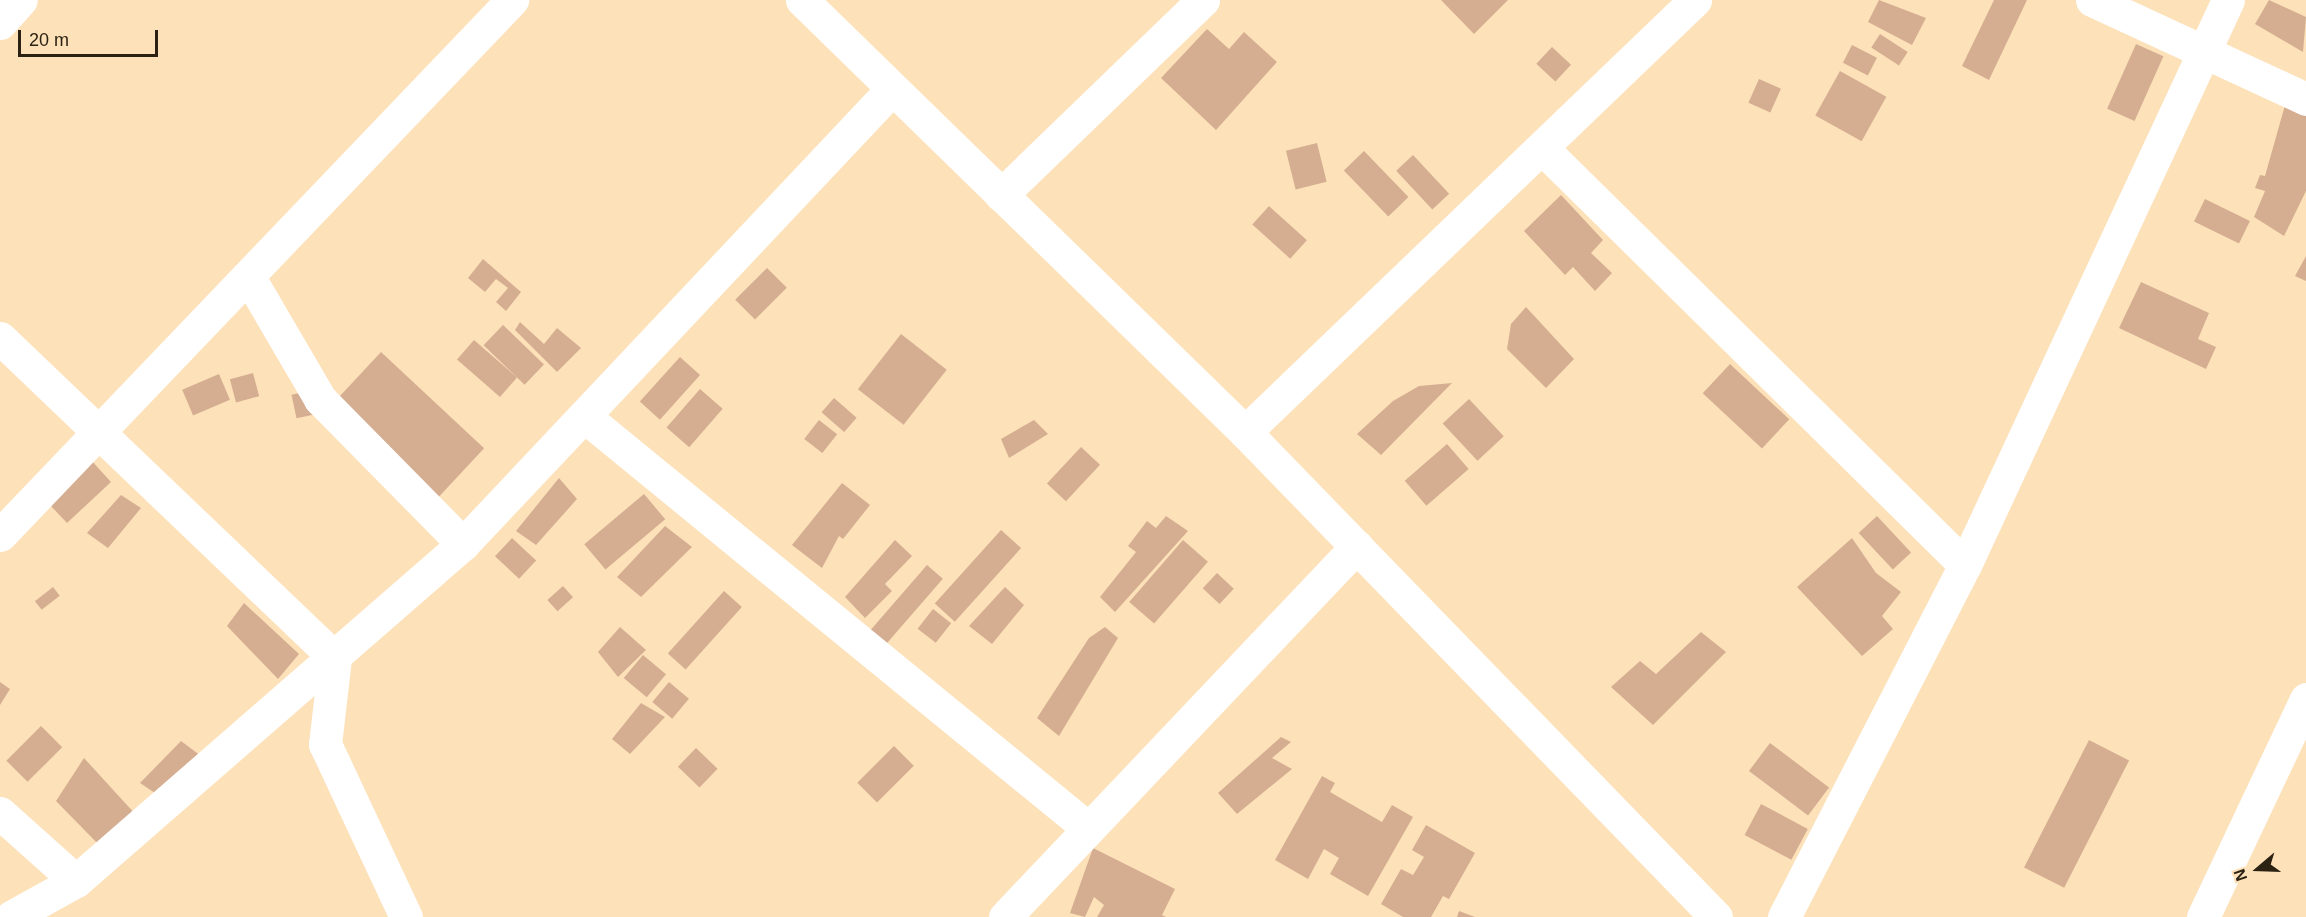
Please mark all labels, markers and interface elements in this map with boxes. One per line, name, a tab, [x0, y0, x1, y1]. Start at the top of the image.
scale bar	[21, 18, 160, 56]
text: 20 m	[29, 30, 69, 50]
north arrow	[2228, 839, 2288, 899]
text: N	[2231, 867, 2250, 883]

